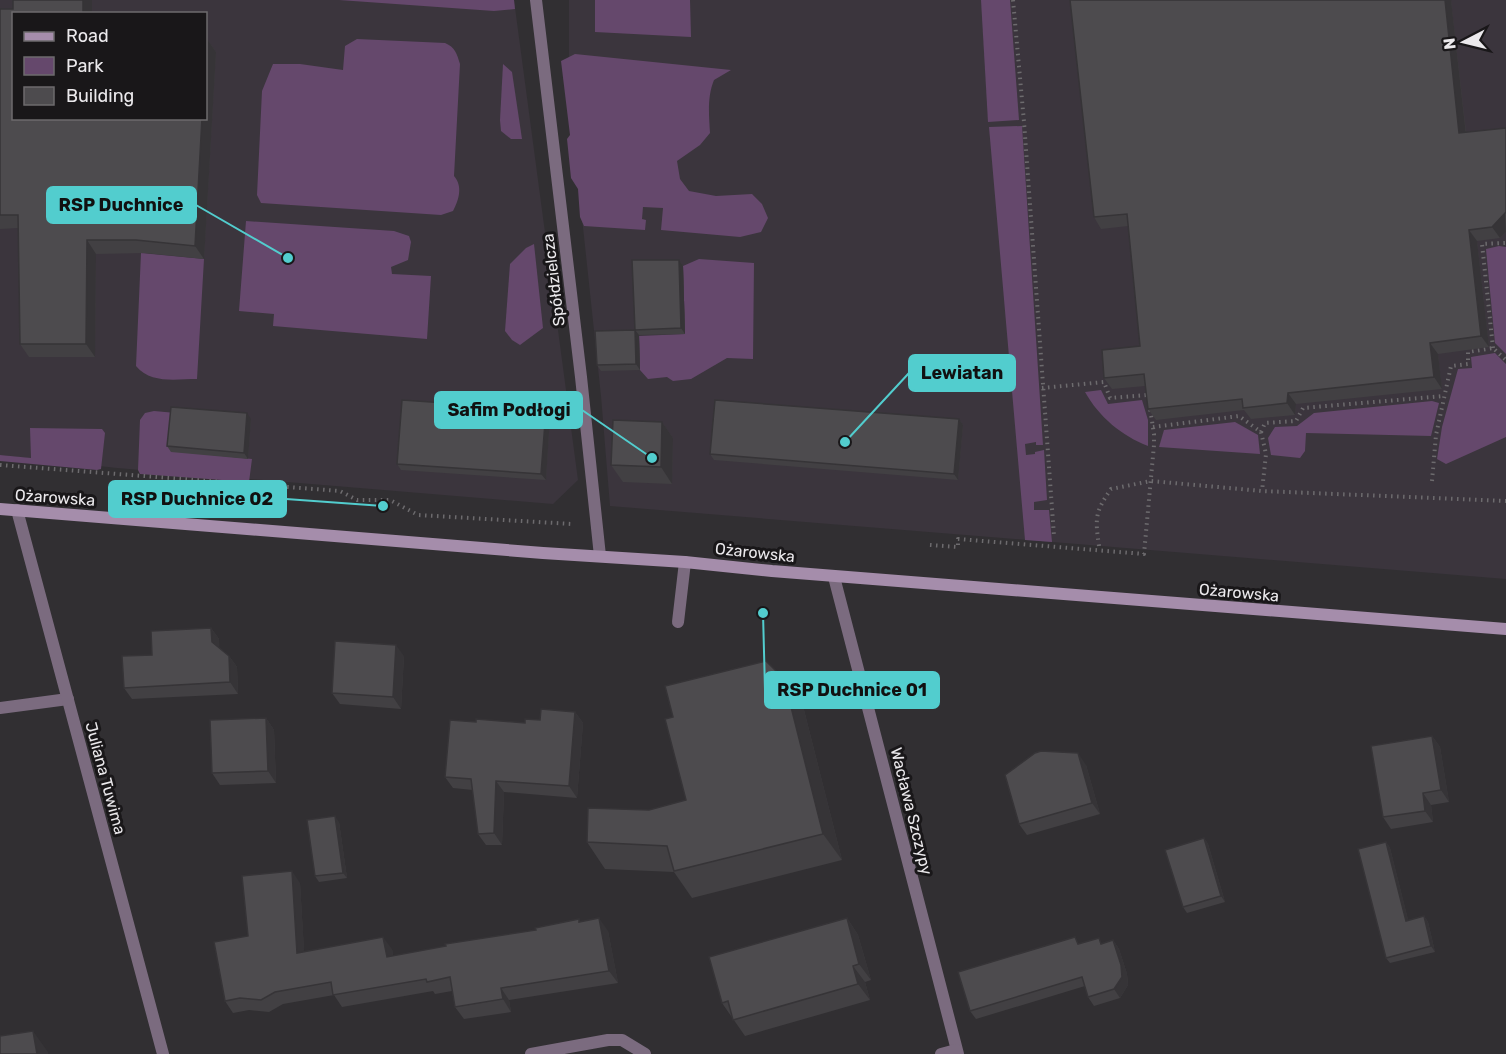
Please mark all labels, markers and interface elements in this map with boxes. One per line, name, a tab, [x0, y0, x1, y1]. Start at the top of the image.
legend	[12, 12, 207, 120]
north arrow	[1434, 12, 1494, 72]
text: Road	[66, 25, 109, 47]
text: N	[1439, 37, 1460, 51]
text: Park	[66, 55, 104, 77]
text: Building	[66, 85, 134, 107]
callout: RSP Duchnice	[47, 187, 196, 223]
text: RSP Duchnice	[59, 194, 184, 216]
street label: Spółdzielcza	[538, 232, 569, 327]
callout: Lewiatan	[909, 355, 1015, 391]
text: Lewiatan	[921, 362, 1003, 384]
callout: Safim Podłogi	[435, 392, 582, 428]
text: Safim Podłogi	[447, 399, 571, 421]
callout: RSP Duchnice 02	[109, 481, 286, 517]
street label: Ożarowska	[14, 485, 96, 510]
text: RSP Duchnice 02	[121, 488, 273, 510]
street label: Ożarowska	[714, 539, 796, 566]
street label: Ożarowska	[1198, 580, 1280, 605]
callout: RSP Duchnice 01	[765, 672, 939, 708]
text: RSP Duchnice 01	[777, 679, 927, 701]
street label: Juliana Tuwima	[81, 720, 130, 836]
street label: Wacława Szczypy	[887, 746, 937, 877]

